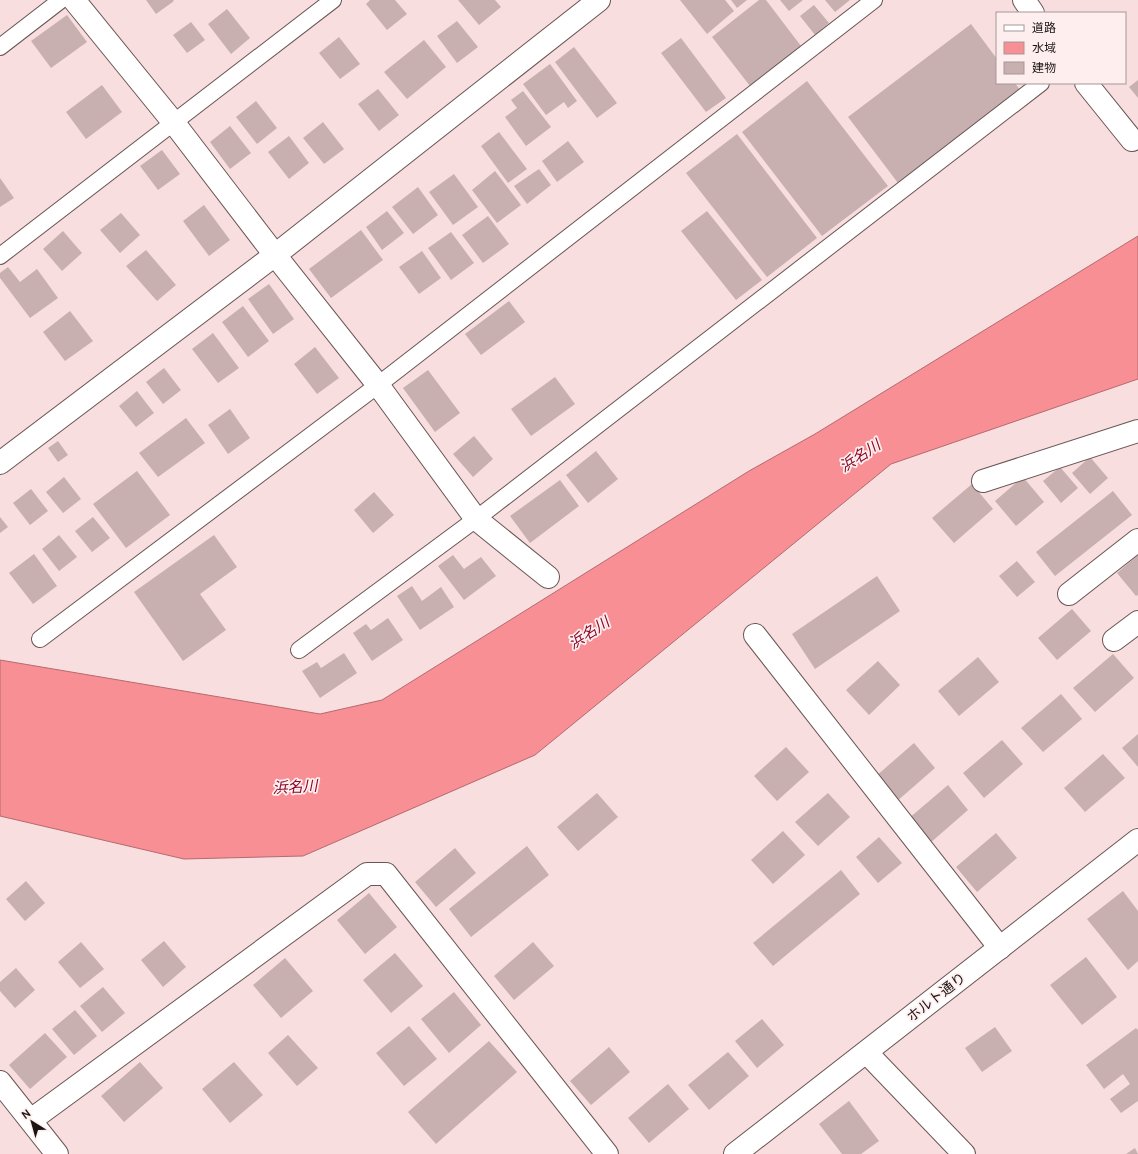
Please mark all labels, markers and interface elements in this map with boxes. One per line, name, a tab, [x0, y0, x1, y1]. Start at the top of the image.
legend	[996, 12, 1126, 84]
text: 道路	[1032, 20, 1056, 35]
text: 水域	[1032, 40, 1056, 55]
text: 建物	[1032, 60, 1056, 75]
water label: 浜名川	[836, 435, 885, 476]
water label: 浜名川	[565, 612, 614, 653]
water label: 浜名川	[272, 777, 320, 797]
street label: ホルト通り	[903, 968, 969, 1026]
north arrow	[12, 1102, 52, 1142]
text: N	[19, 1106, 33, 1122]

